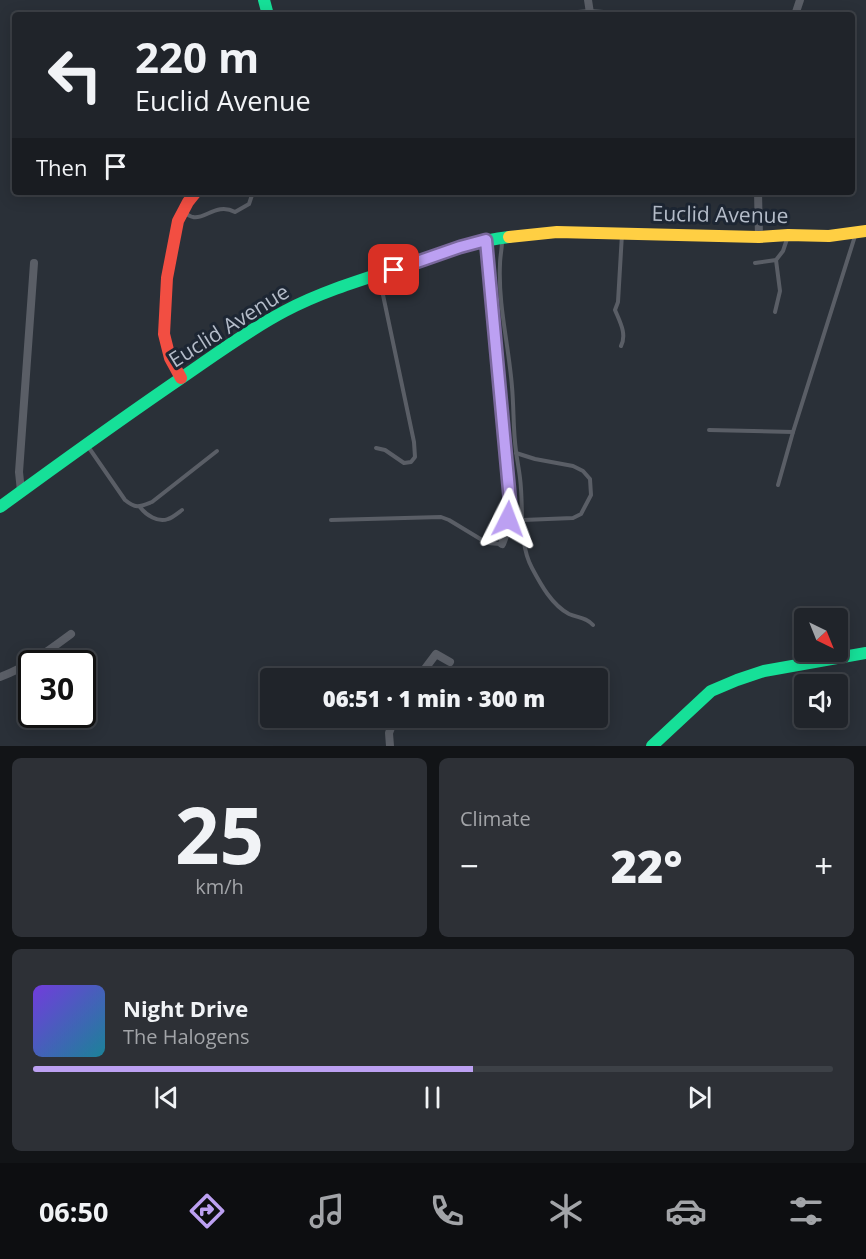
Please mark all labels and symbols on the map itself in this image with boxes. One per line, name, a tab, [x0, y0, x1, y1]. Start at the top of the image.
street label: Euclid Avenue	[651, 199, 789, 229]
pin	[368, 244, 419, 295]
street label: Euclid Avenue	[163, 277, 294, 373]
position arrow	[476, 487, 540, 551]
north arrow	[794, 608, 848, 662]
speed limit sign: 30	[18, 650, 96, 728]

